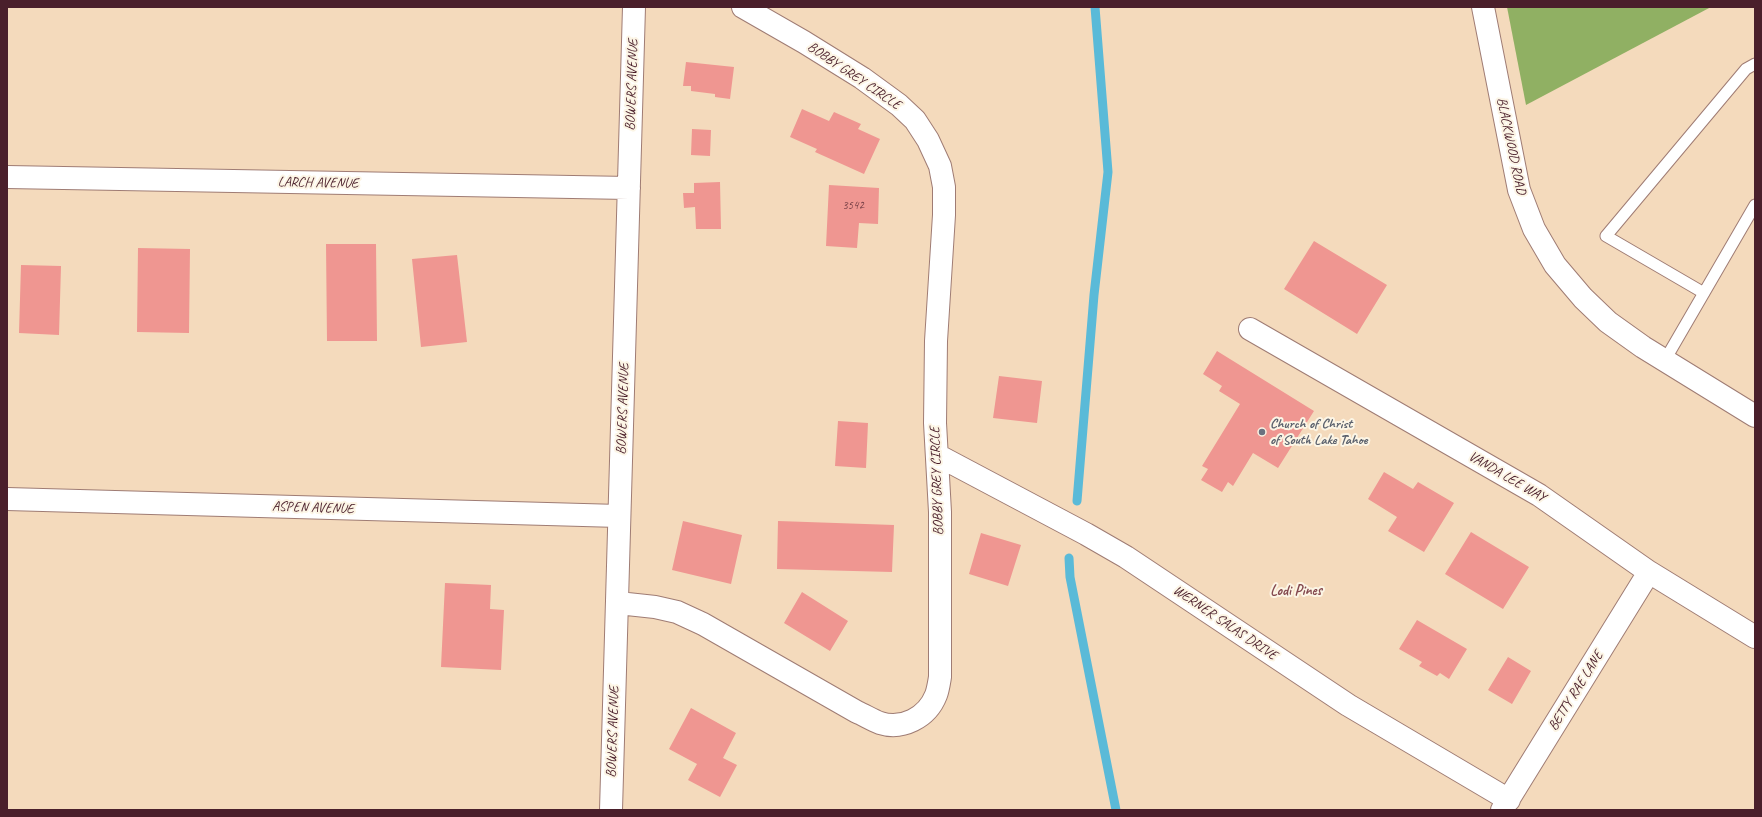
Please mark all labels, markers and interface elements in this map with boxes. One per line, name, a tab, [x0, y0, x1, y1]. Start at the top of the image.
street label: BOWERS AVENUE	[622, 39, 642, 131]
street label: BOBBY GREY CIRCLE	[804, 39, 904, 113]
street label: BLACKWOOD ROAD	[1493, 96, 1529, 196]
street label: LARCH AVENUE	[278, 174, 358, 192]
house number: 3542	[842, 199, 864, 213]
street label: BOWERS AVENUE	[613, 363, 633, 455]
place label: Church of Christ of South Lake Tahoe	[1270, 416, 1367, 448]
street label: BOBBY GREY CIRCLE	[927, 426, 947, 536]
marker: Church of Christ of South Lake Tahoe	[1257, 427, 1267, 437]
street label: VANDA LEE WAY	[1465, 448, 1549, 506]
street label: ASPEN AVENUE	[272, 498, 354, 518]
street label: WERNER SALAS DRIVE	[1170, 582, 1280, 664]
district label: Lodi Pines	[1270, 582, 1322, 600]
street label: BETTY RAE LANE	[1545, 648, 1607, 734]
street label: BOWERS AVENUE	[603, 686, 623, 778]

